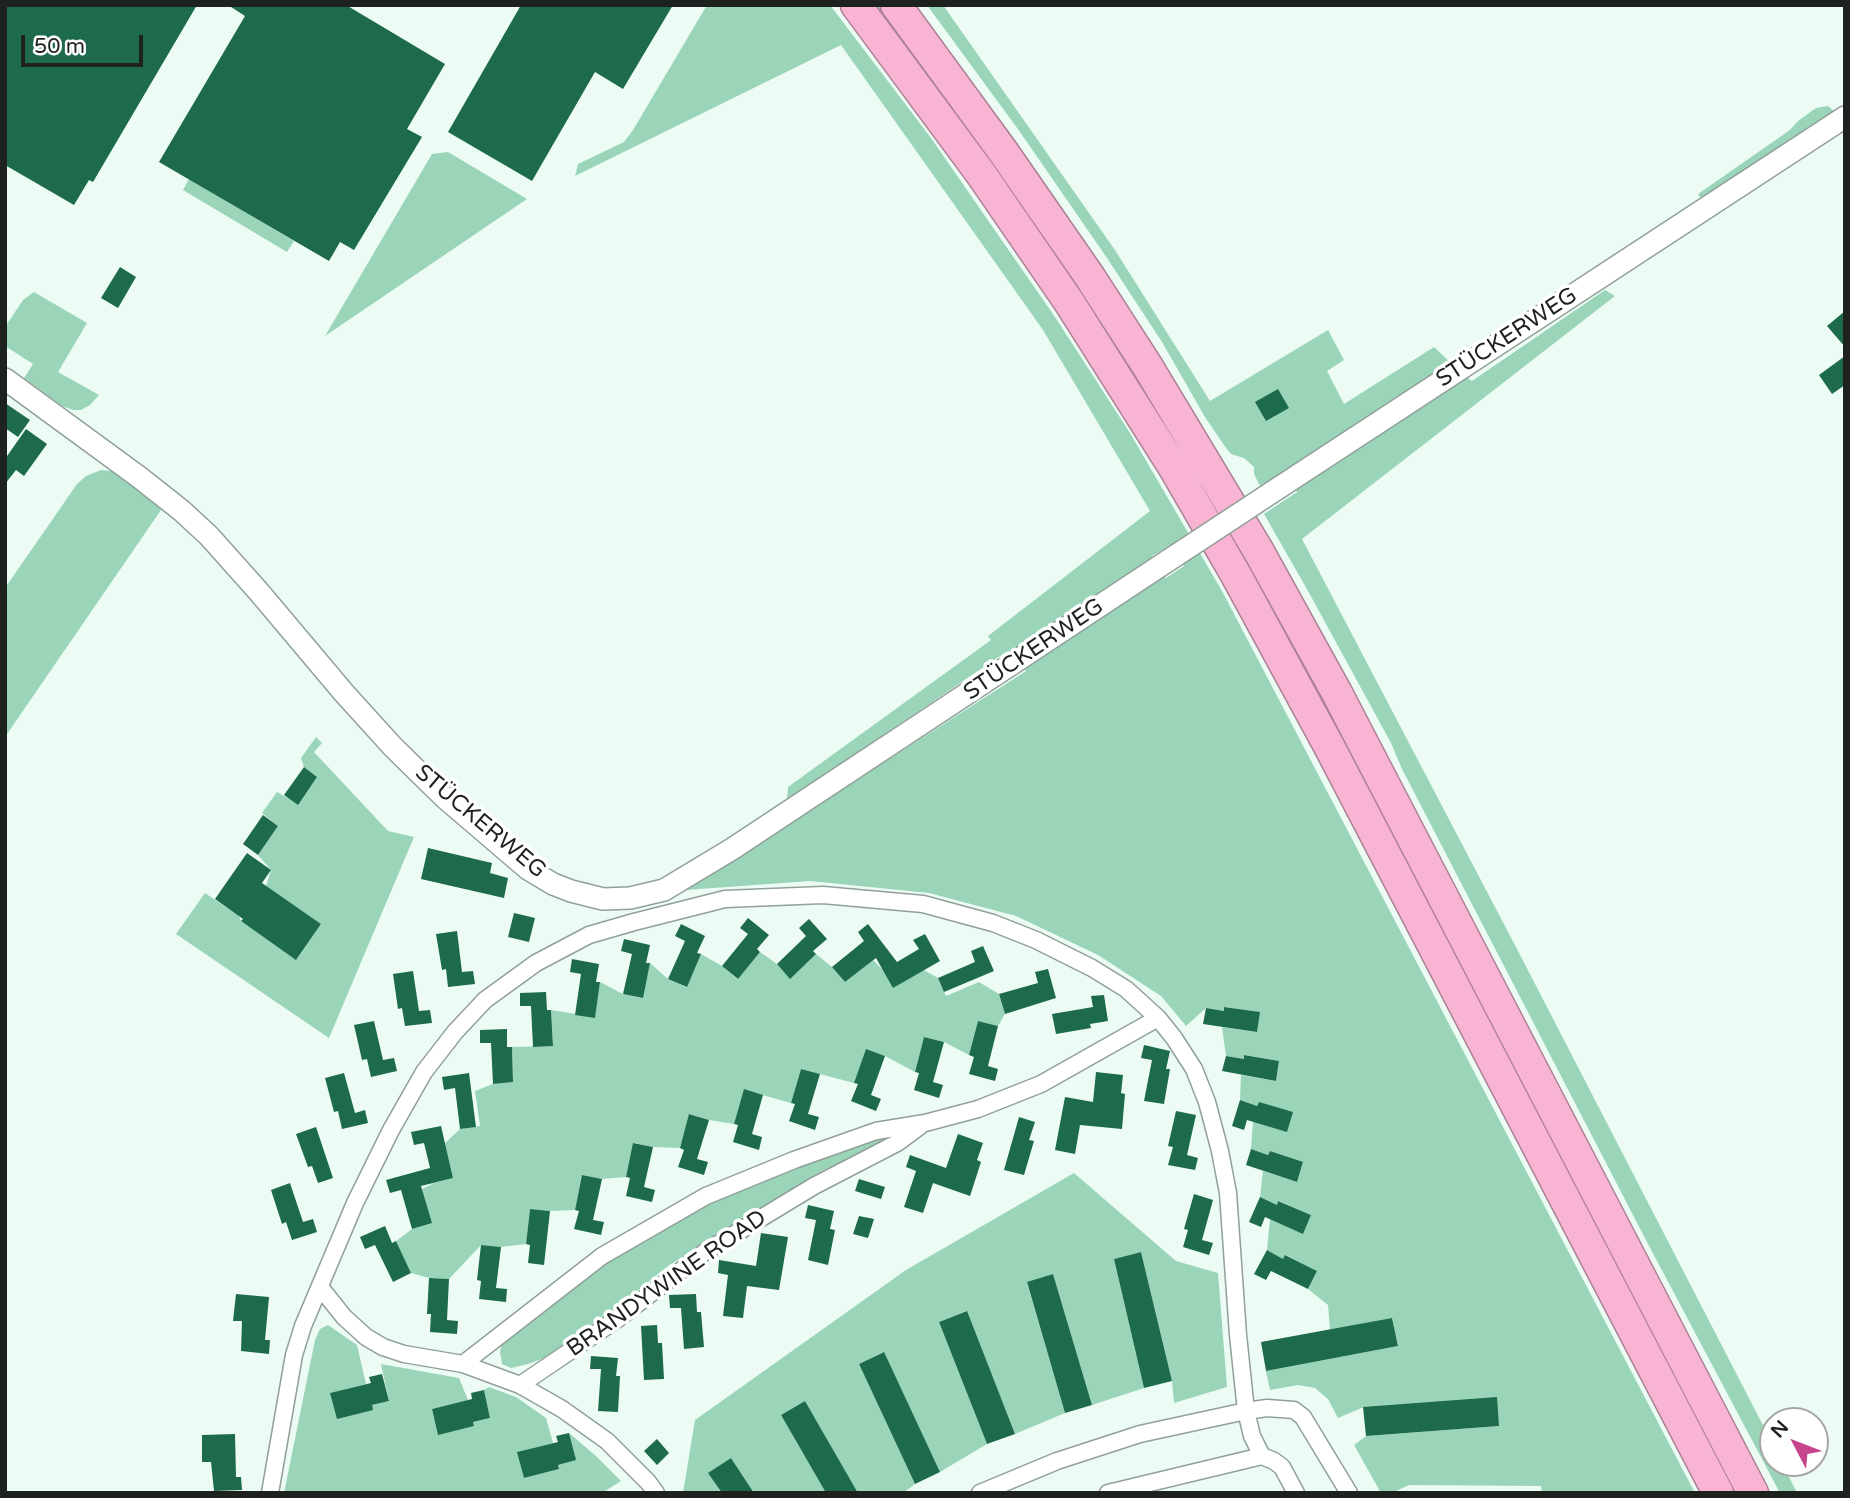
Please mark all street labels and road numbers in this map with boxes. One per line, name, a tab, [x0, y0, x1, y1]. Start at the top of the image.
street label: STÜCKERWEG	[1431, 282, 1583, 394]
street label: STÜCKERWEG	[959, 593, 1109, 707]
street label: STÜCKERWEG	[409, 759, 551, 885]
street label: BRANDYWINE ROAD	[562, 1205, 772, 1363]

